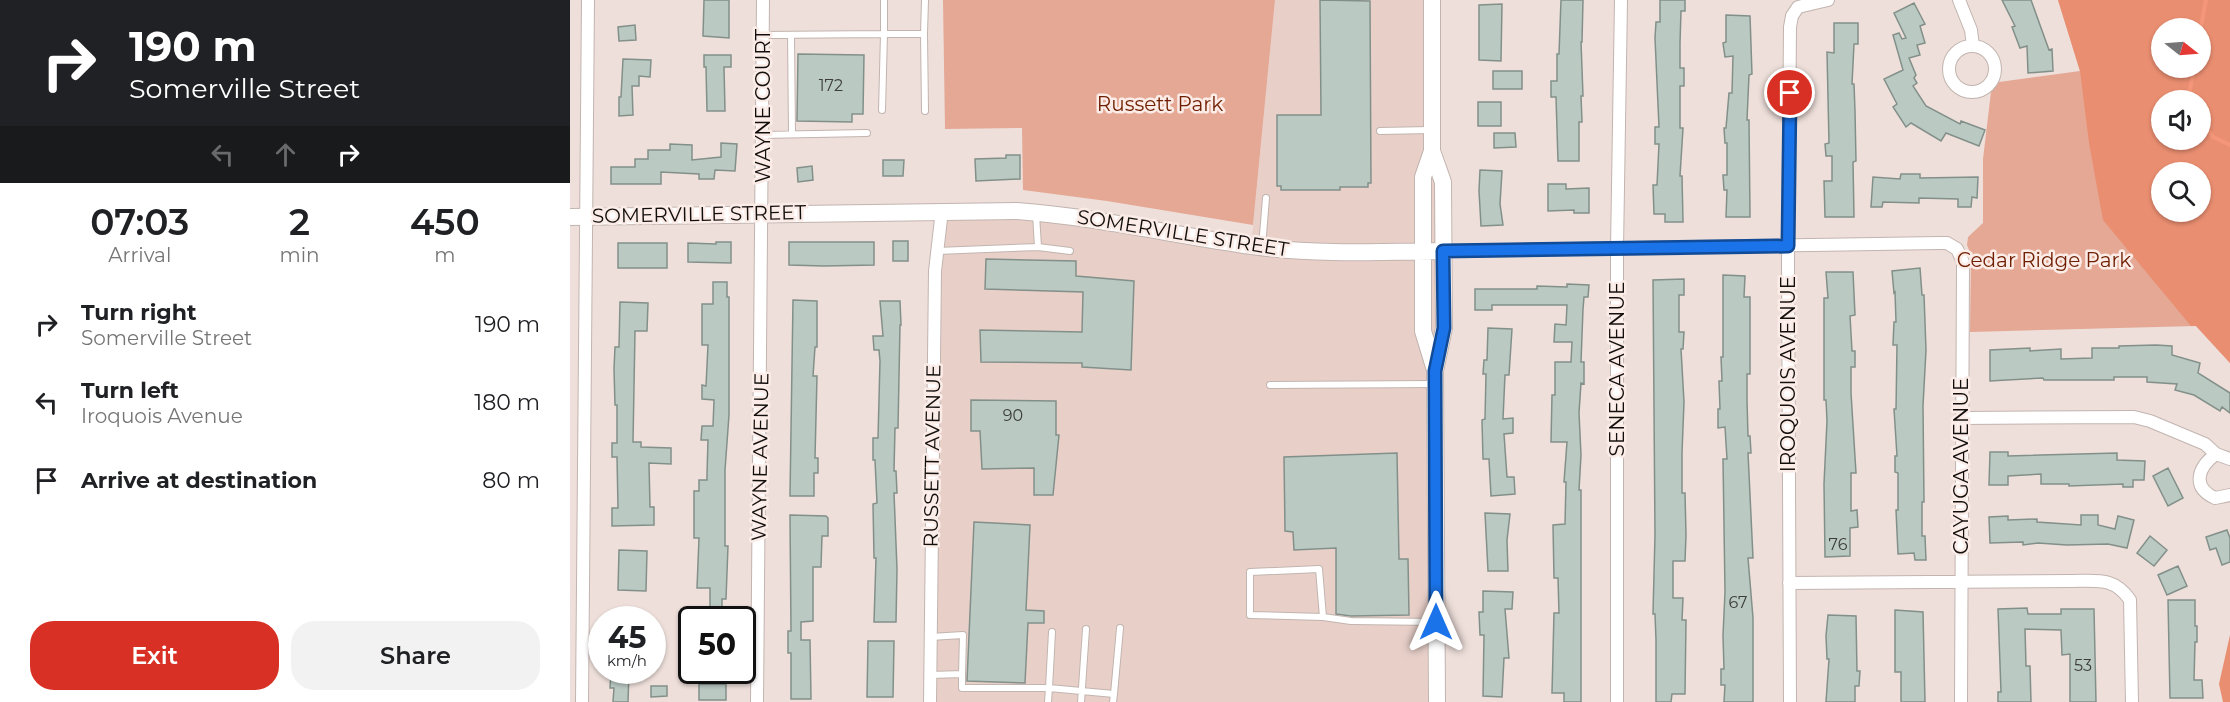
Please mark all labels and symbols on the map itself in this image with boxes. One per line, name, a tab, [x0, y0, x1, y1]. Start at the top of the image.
north arrow	[2151, 18, 2211, 78]
street label: WAYNE COURT	[751, 28, 775, 183]
pin	[1764, 67, 1815, 118]
house number: 172	[819, 76, 843, 95]
park label: Russett Park	[1097, 92, 1223, 116]
street label: SOMERVILLE STREET	[592, 200, 807, 228]
street label: SOMERVILLE STREET	[1075, 204, 1291, 262]
park label: Cedar Ridge Park	[1957, 248, 2131, 272]
street label: IROQUOIS AVENUE	[1776, 276, 1800, 472]
street label: SENECA AVENUE	[1605, 282, 1629, 456]
street label: RUSSETT AVENUE	[918, 364, 946, 548]
street label: WAYNE AVENUE	[747, 373, 773, 541]
street label: CAYUGA AVENUE	[1949, 378, 1973, 554]
house number: 90	[1003, 406, 1023, 425]
house number: 76	[1829, 535, 1848, 554]
position arrow	[1404, 590, 1468, 654]
house number: 67	[1728, 593, 1748, 612]
speed limit sign: 50	[678, 606, 756, 684]
house number: 53	[2074, 656, 2092, 675]

